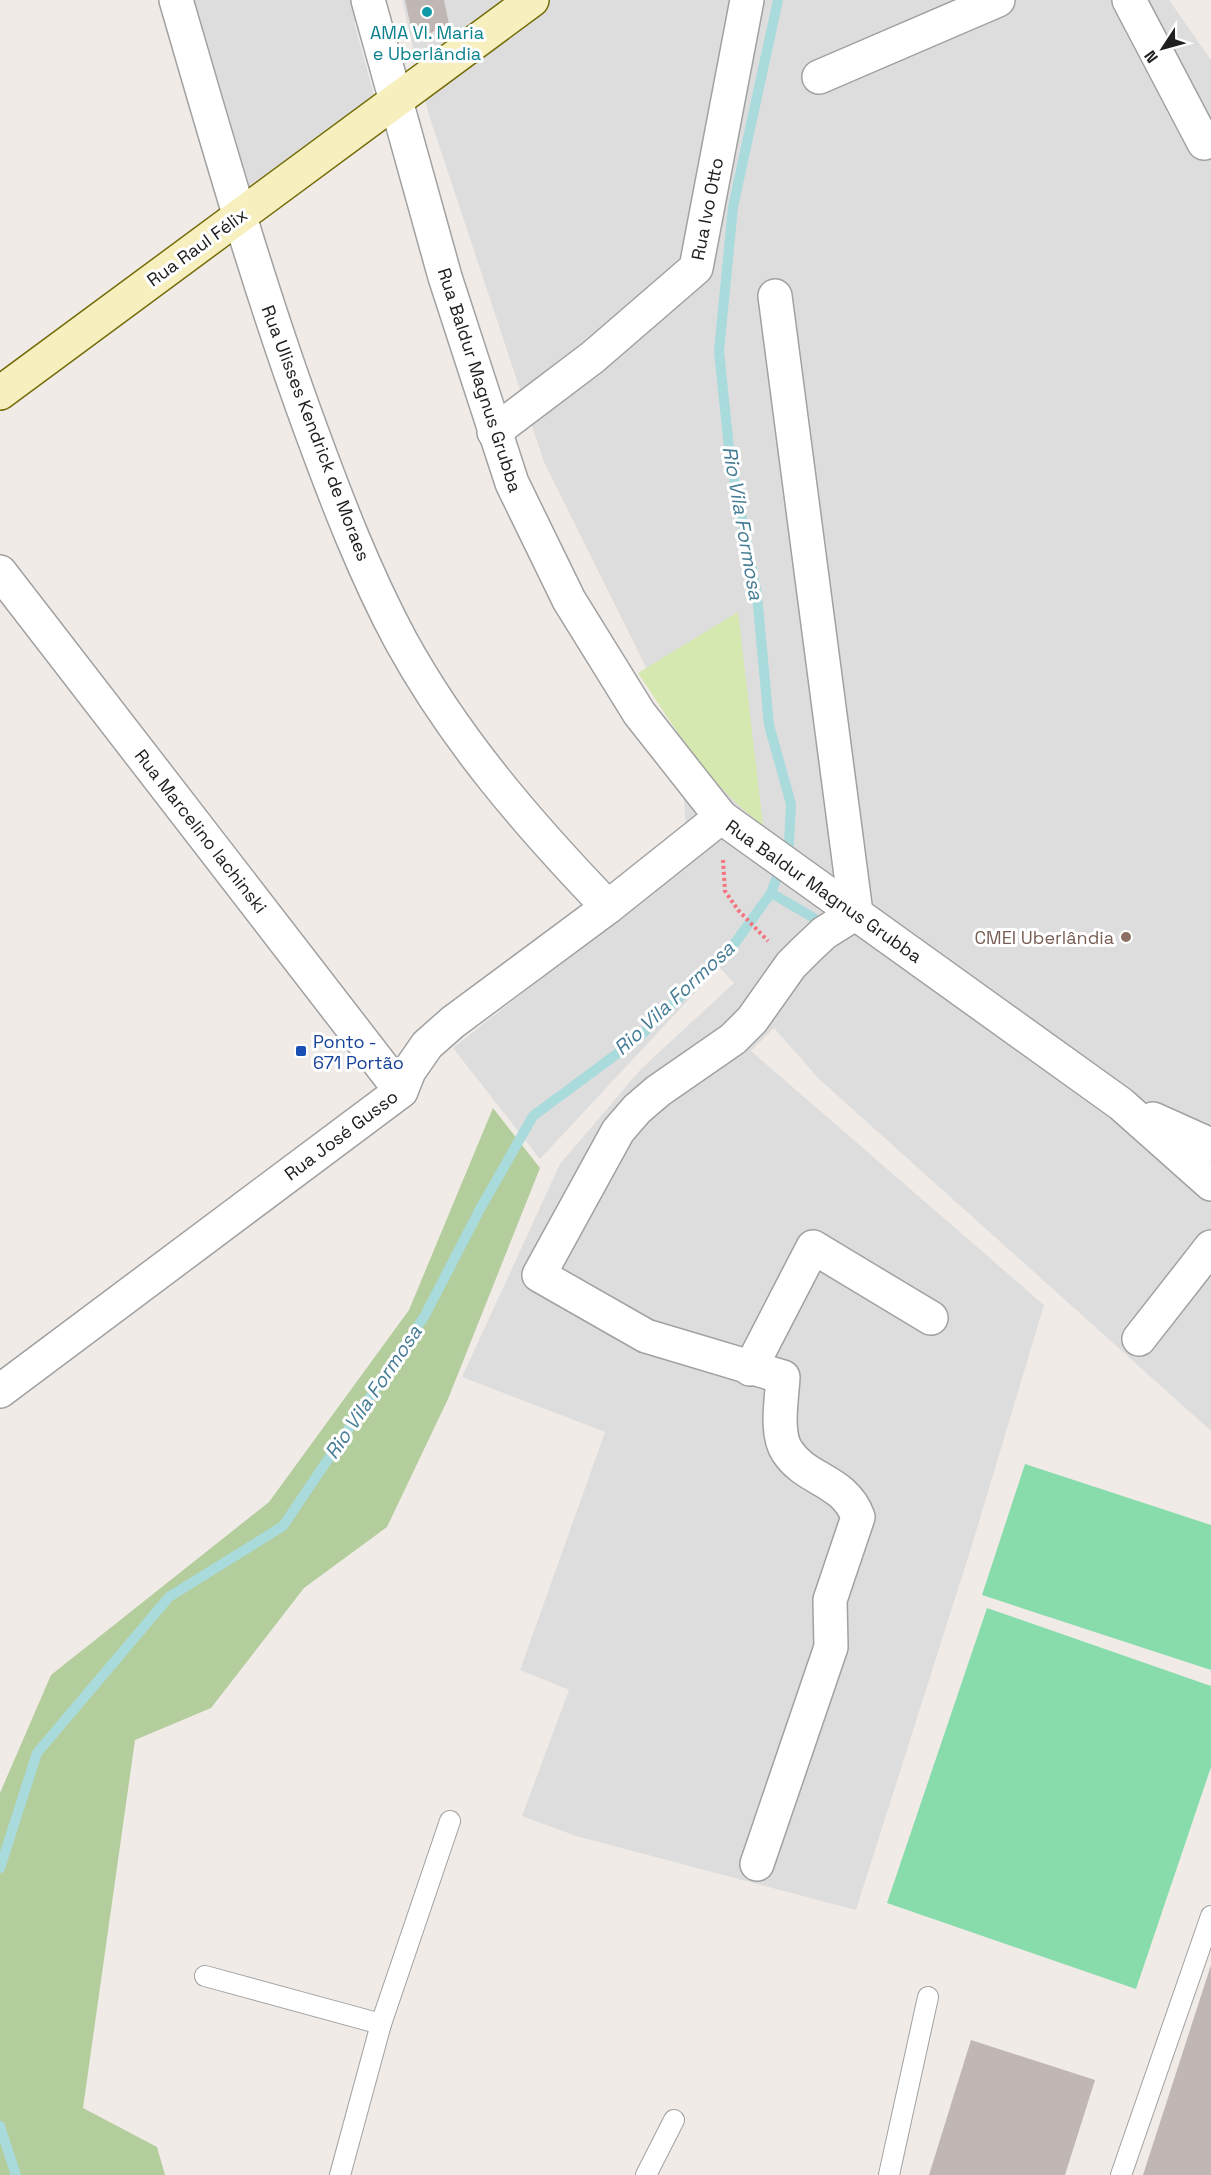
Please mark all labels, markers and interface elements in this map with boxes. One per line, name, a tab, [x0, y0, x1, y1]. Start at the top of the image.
marker: AMA Vl. Maria e Uberlândia	[420, 5, 434, 19]
north arrow	[1133, 18, 1193, 78]
place label: AMA Vl. Maria e Uberlândia	[370, 21, 484, 65]
text: N	[1140, 46, 1163, 67]
street label: Rua Ivo Otto	[686, 156, 728, 262]
street label: Rua Raul Félix	[142, 203, 252, 291]
street label: Rua Baldur Magnus Grubba	[433, 265, 527, 495]
street label: Rua Ulisses Kendrick de Moraes	[256, 302, 376, 564]
water label: Rio Vila Formosa	[717, 444, 769, 602]
street label: Rua Marcelino Iachinski	[130, 744, 272, 918]
street label: Rua Baldur Magnus Grubba	[721, 814, 927, 968]
place label: CMEI Uberlândia	[975, 926, 1114, 949]
marker: CMEI Uberlândia	[1119, 930, 1133, 944]
water label: Rio Vila Formosa	[608, 935, 740, 1061]
place label: Ponto - 671 Portão	[313, 1030, 404, 1074]
marker: Ponto - 671 Portão	[294, 1044, 308, 1058]
street label: Rua José Gusso	[280, 1085, 402, 1185]
water label: Rio Vila Formosa	[319, 1320, 428, 1464]

